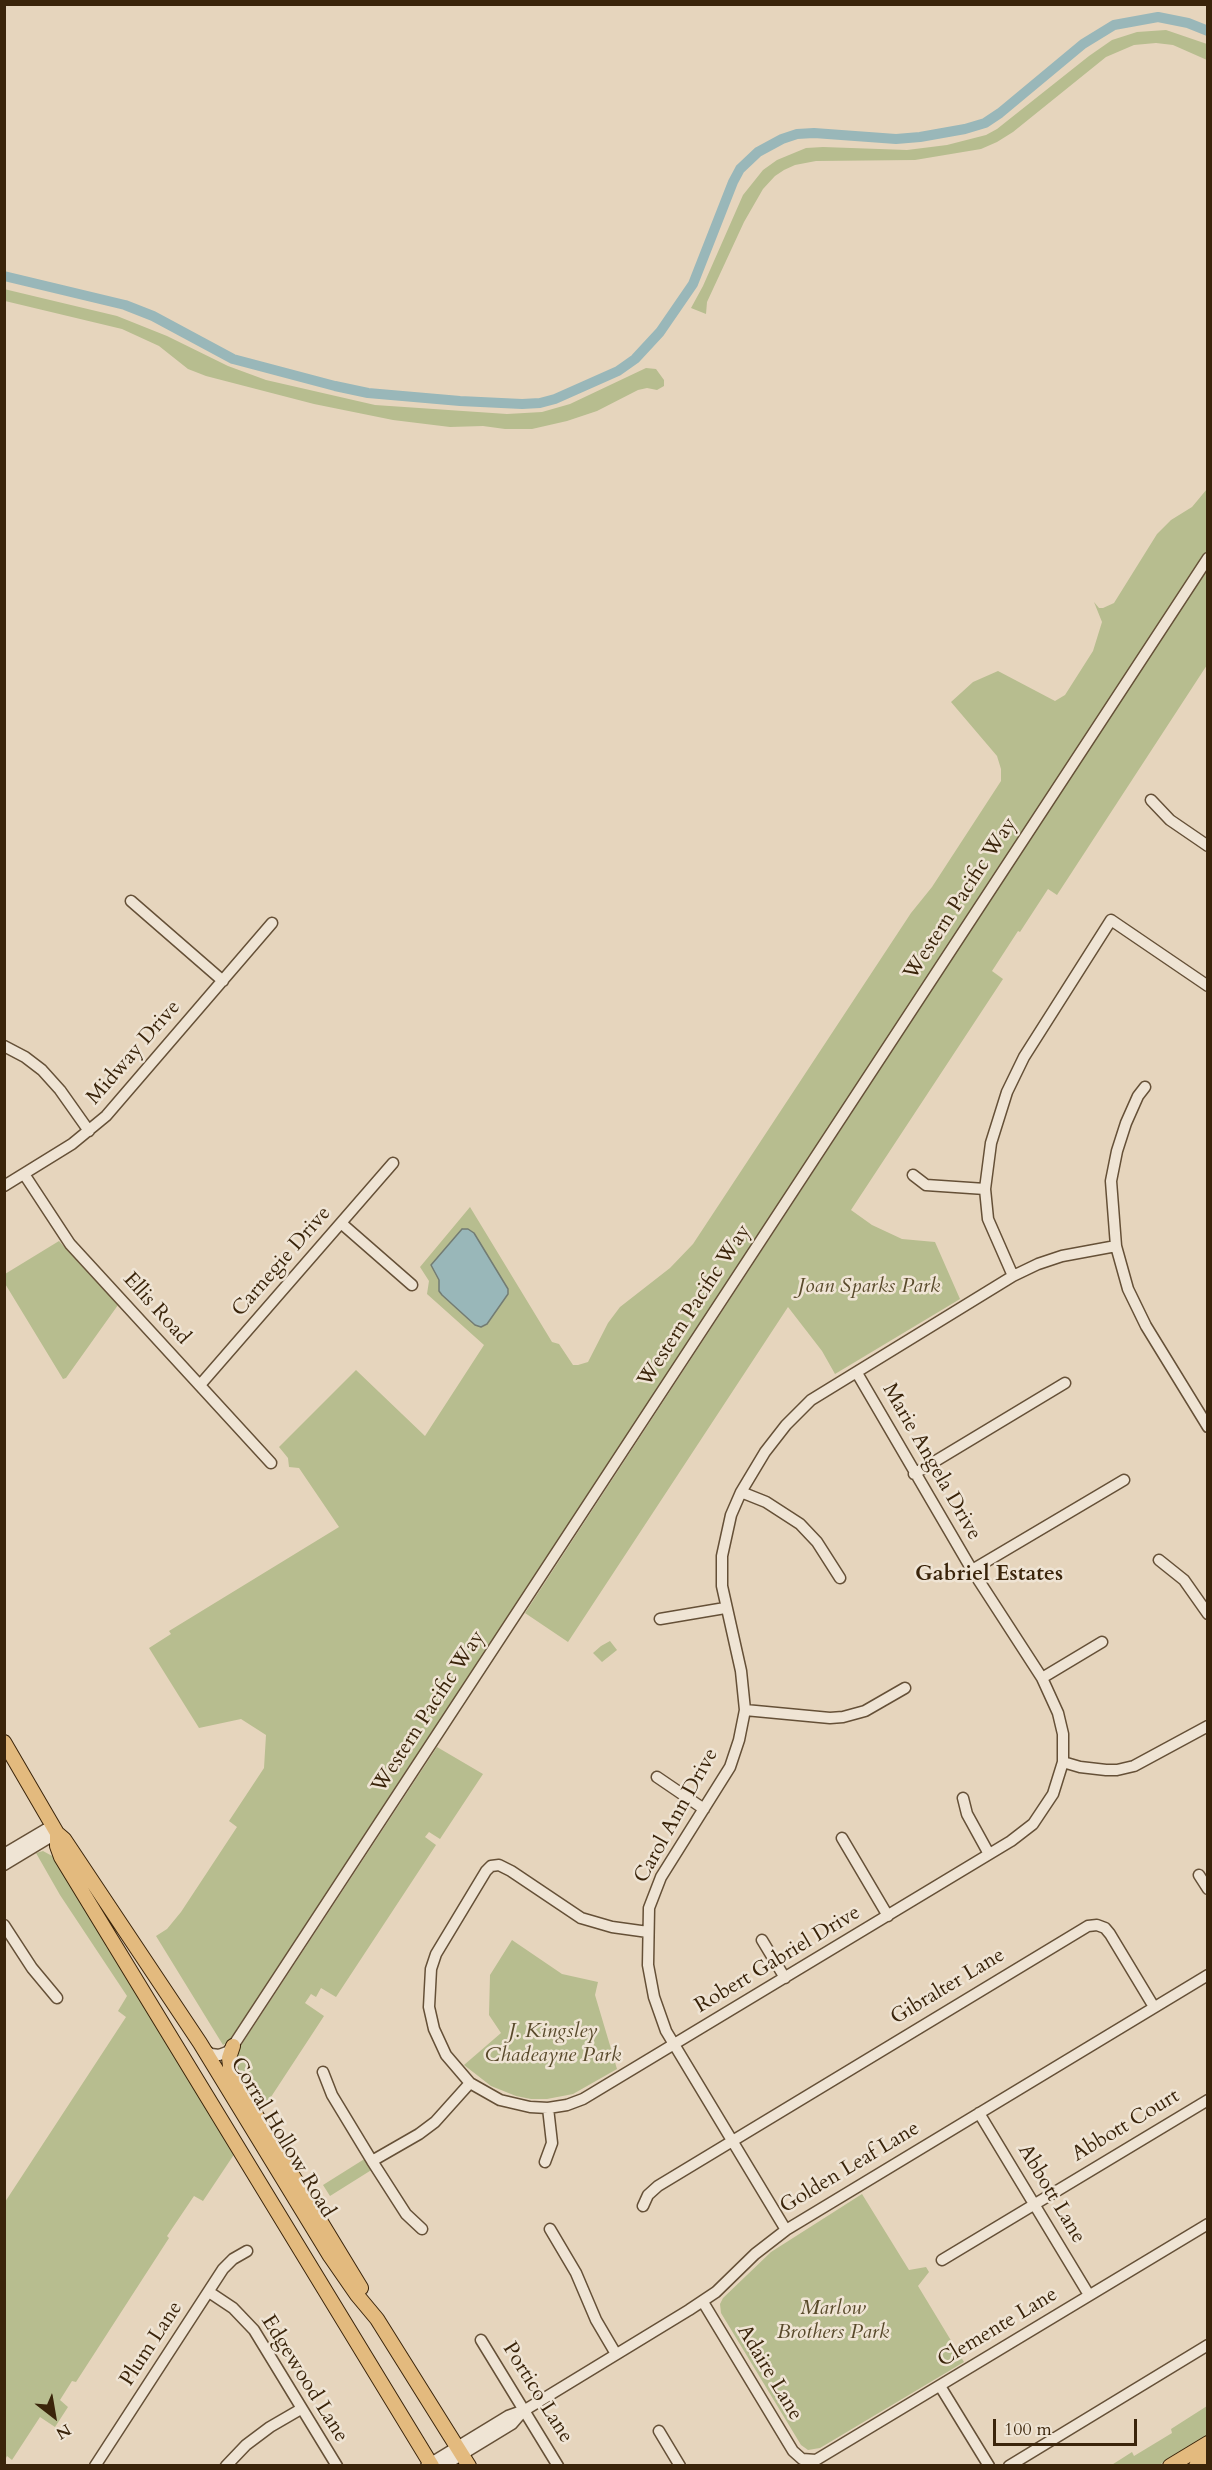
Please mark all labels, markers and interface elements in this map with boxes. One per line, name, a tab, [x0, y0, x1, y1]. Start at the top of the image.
street label: Western Pacific Way	[899, 813, 1023, 985]
street label: Midway Drive	[82, 996, 186, 1110]
street label: Carnegie Drive	[227, 1202, 337, 1322]
street label: Western Pacific Way	[633, 1220, 757, 1392]
street label: Ellis Road	[117, 1268, 195, 1350]
park label: Joan Sparks Park	[798, 1274, 940, 1300]
street label: Marie Angela Drive	[876, 1379, 986, 1545]
district label: Gabriel Estates	[915, 1562, 1063, 1588]
street label: Western Pacific Way	[367, 1626, 491, 1798]
street label: Carol Ann Drive	[630, 1744, 724, 1888]
street label: Robert Gabriel Drive	[691, 1901, 865, 2019]
street label: Gibralter Lane	[886, 1943, 1010, 2031]
park label: J. Kingsley Chadeayne Park	[485, 2019, 621, 2069]
street label: Corral Hollow Road	[224, 2053, 340, 2223]
street label: Abbott Court	[1068, 2084, 1184, 2168]
street label: Golden Leaf Lane	[776, 2116, 924, 2220]
street label: Abbott Lane	[1012, 2140, 1090, 2248]
street label: Clemente Lane	[934, 2282, 1062, 2374]
park label: Marlow Brothers Park	[777, 2296, 889, 2346]
street label: Plum Lane	[115, 2297, 189, 2391]
street label: Edgewood Lane	[255, 2311, 353, 2447]
street label: Adaire Lane	[731, 2321, 807, 2425]
street label: Portico Lane	[496, 2338, 578, 2448]
north arrow	[24, 2386, 84, 2446]
scale bar	[996, 2407, 1140, 2445]
text: 100 m	[1004, 2417, 1052, 2442]
text: N	[52, 2418, 75, 2444]

